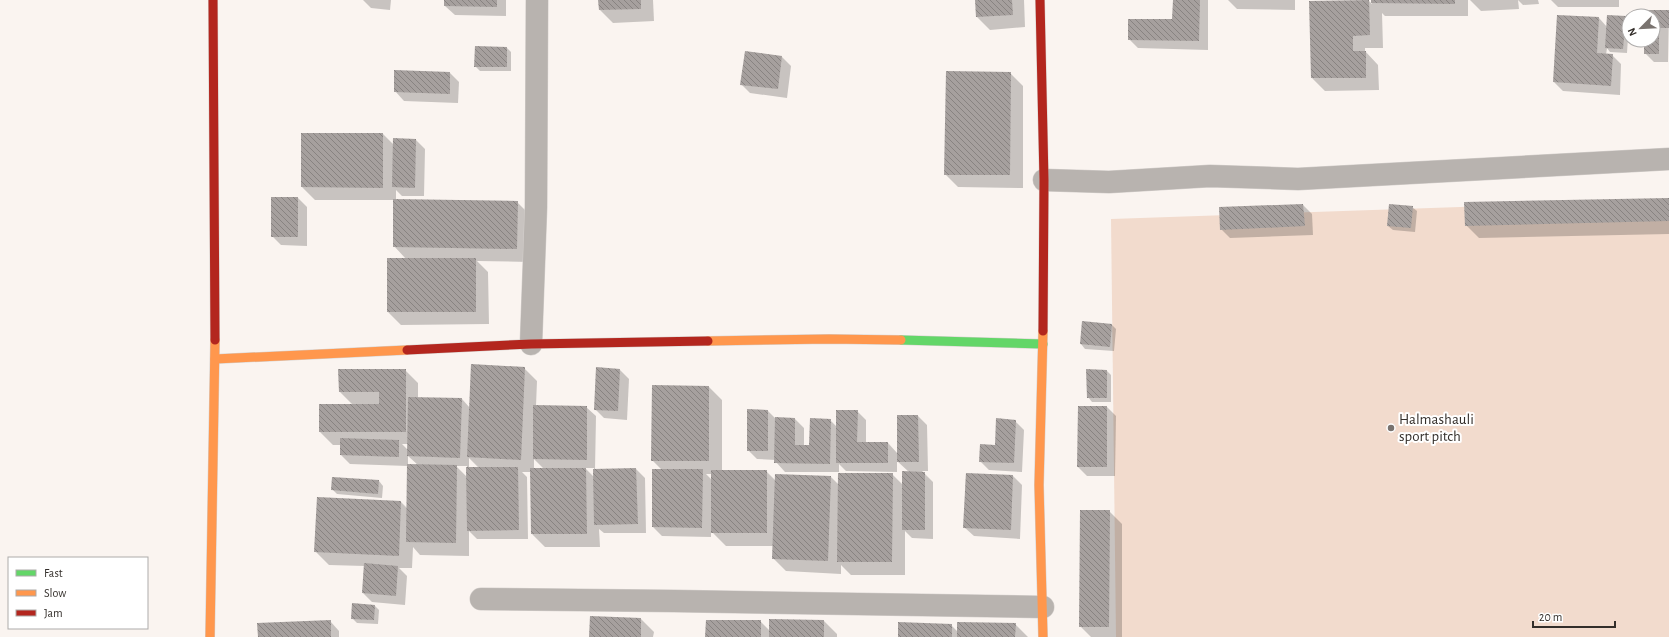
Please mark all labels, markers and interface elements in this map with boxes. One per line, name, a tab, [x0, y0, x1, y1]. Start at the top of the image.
north arrow	[1621, 8, 1661, 48]
text: N	[1626, 26, 1639, 38]
place label: Halmashauli sport pitch	[1399, 412, 1474, 444]
marker: Halmashauli sport pitch	[1386, 423, 1396, 433]
legend	[8, 557, 148, 629]
text: Fast	[44, 567, 63, 579]
text: Slow	[44, 587, 66, 599]
scale bar	[1533, 603, 1615, 629]
text: Jam	[44, 607, 63, 619]
text: 20 m	[1539, 611, 1562, 623]

